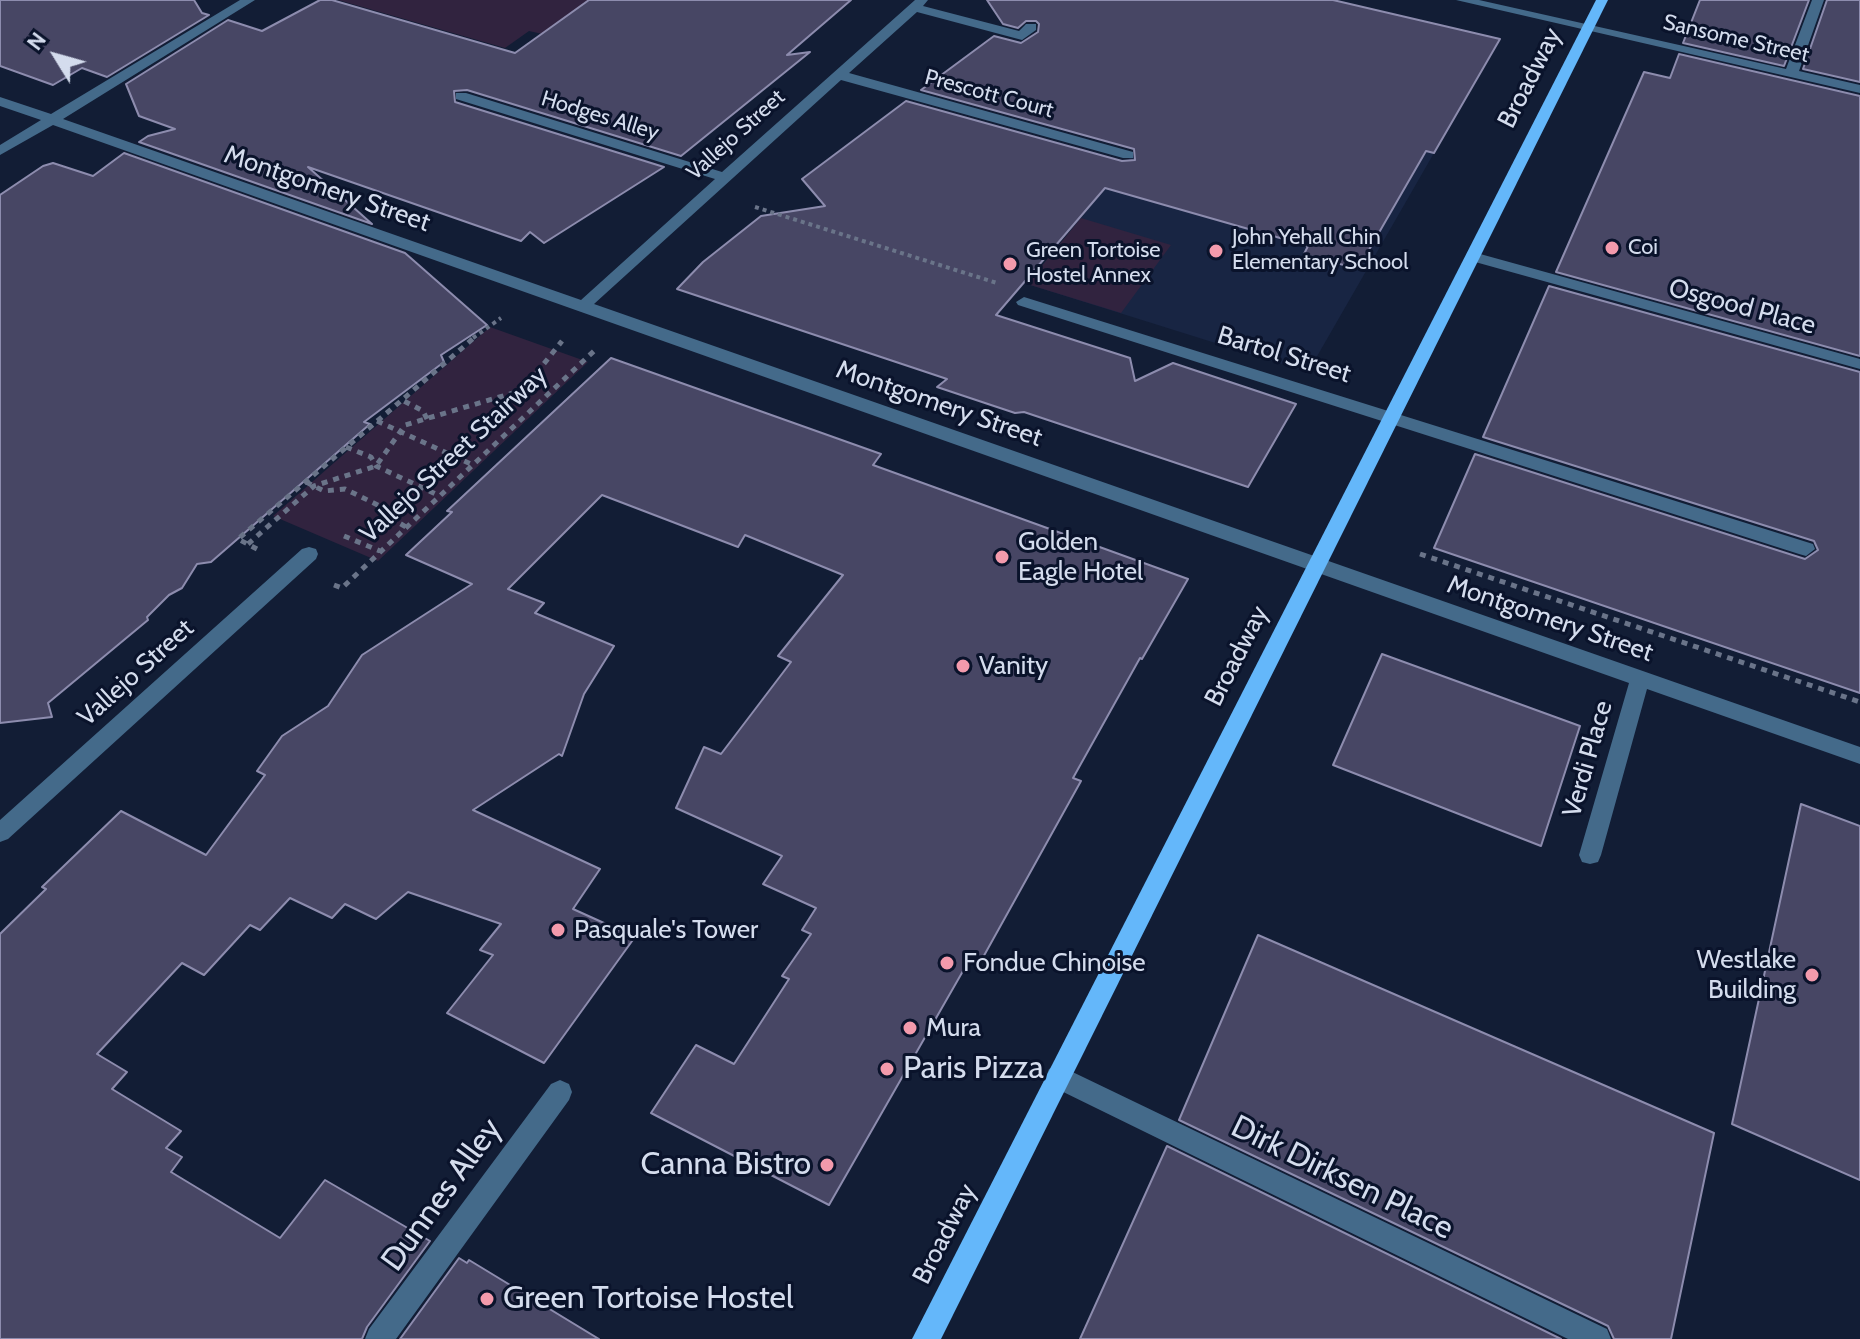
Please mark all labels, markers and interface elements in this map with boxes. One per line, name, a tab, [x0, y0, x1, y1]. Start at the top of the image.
street label: Sansome Street	[1660, 9, 1812, 69]
north arrow	[16, 16, 96, 96]
street label: Broadway	[1492, 23, 1568, 133]
text: N	[21, 27, 52, 56]
street label: Prescott Court	[922, 64, 1056, 124]
street label: Vallejo Street	[682, 84, 790, 186]
street label: Hodges Alley	[538, 86, 662, 146]
street label: Montgomery Street	[220, 139, 434, 239]
place label: John Yehall Chin Elementary School	[1232, 225, 1408, 276]
place label: Coi	[1628, 235, 1658, 261]
place label: Green Tortoise Hostel Annex	[1026, 238, 1161, 290]
marker: Coi	[1603, 239, 1621, 257]
marker: John Yehall Chin Elementary School	[1207, 242, 1225, 260]
marker: Green Tortoise Hostel Annex	[1001, 255, 1019, 273]
street label: Osgood Place	[1665, 272, 1819, 342]
street label: Bartol Street	[1213, 320, 1355, 390]
street label: Montgomery Street	[832, 354, 1046, 454]
street label: Vallejo Street Stairway	[354, 360, 554, 550]
place label: Golden Eagle Hotel	[1018, 526, 1143, 588]
marker: Golden Eagle Hotel	[993, 548, 1011, 566]
street label: Montgomery Street	[1443, 569, 1657, 669]
street label: Broadway	[1199, 601, 1275, 711]
street label: Vallejo Street	[72, 613, 200, 733]
place label: Vanity	[979, 650, 1048, 682]
marker: Vanity	[954, 657, 972, 675]
street label: Verdi Place	[1557, 697, 1619, 821]
place label: Pasquale's Tower	[574, 914, 758, 946]
marker: Pasquale's Tower	[549, 921, 567, 939]
place label: Westlake Building	[1697, 944, 1796, 1006]
place label: Fondue Chinoise	[963, 947, 1146, 979]
marker: Fondue Chinoise	[938, 954, 956, 972]
marker: Westlake Building	[1803, 966, 1821, 984]
place label: Mura	[926, 1012, 981, 1044]
marker: Mura	[901, 1019, 919, 1037]
place label: Paris Pizza	[903, 1050, 1044, 1088]
marker: Paris Pizza	[878, 1060, 896, 1078]
street label: Dirk Dirksen Place	[1225, 1108, 1459, 1248]
street label: Dunnes Alley	[374, 1111, 510, 1279]
place label: Canna Bistro	[641, 1146, 811, 1184]
marker: Canna Bistro	[818, 1156, 836, 1174]
street label: Broadway	[907, 1179, 983, 1289]
place label: Green Tortoise Hostel	[503, 1280, 794, 1318]
marker: Green Tortoise Hostel	[478, 1290, 496, 1308]

